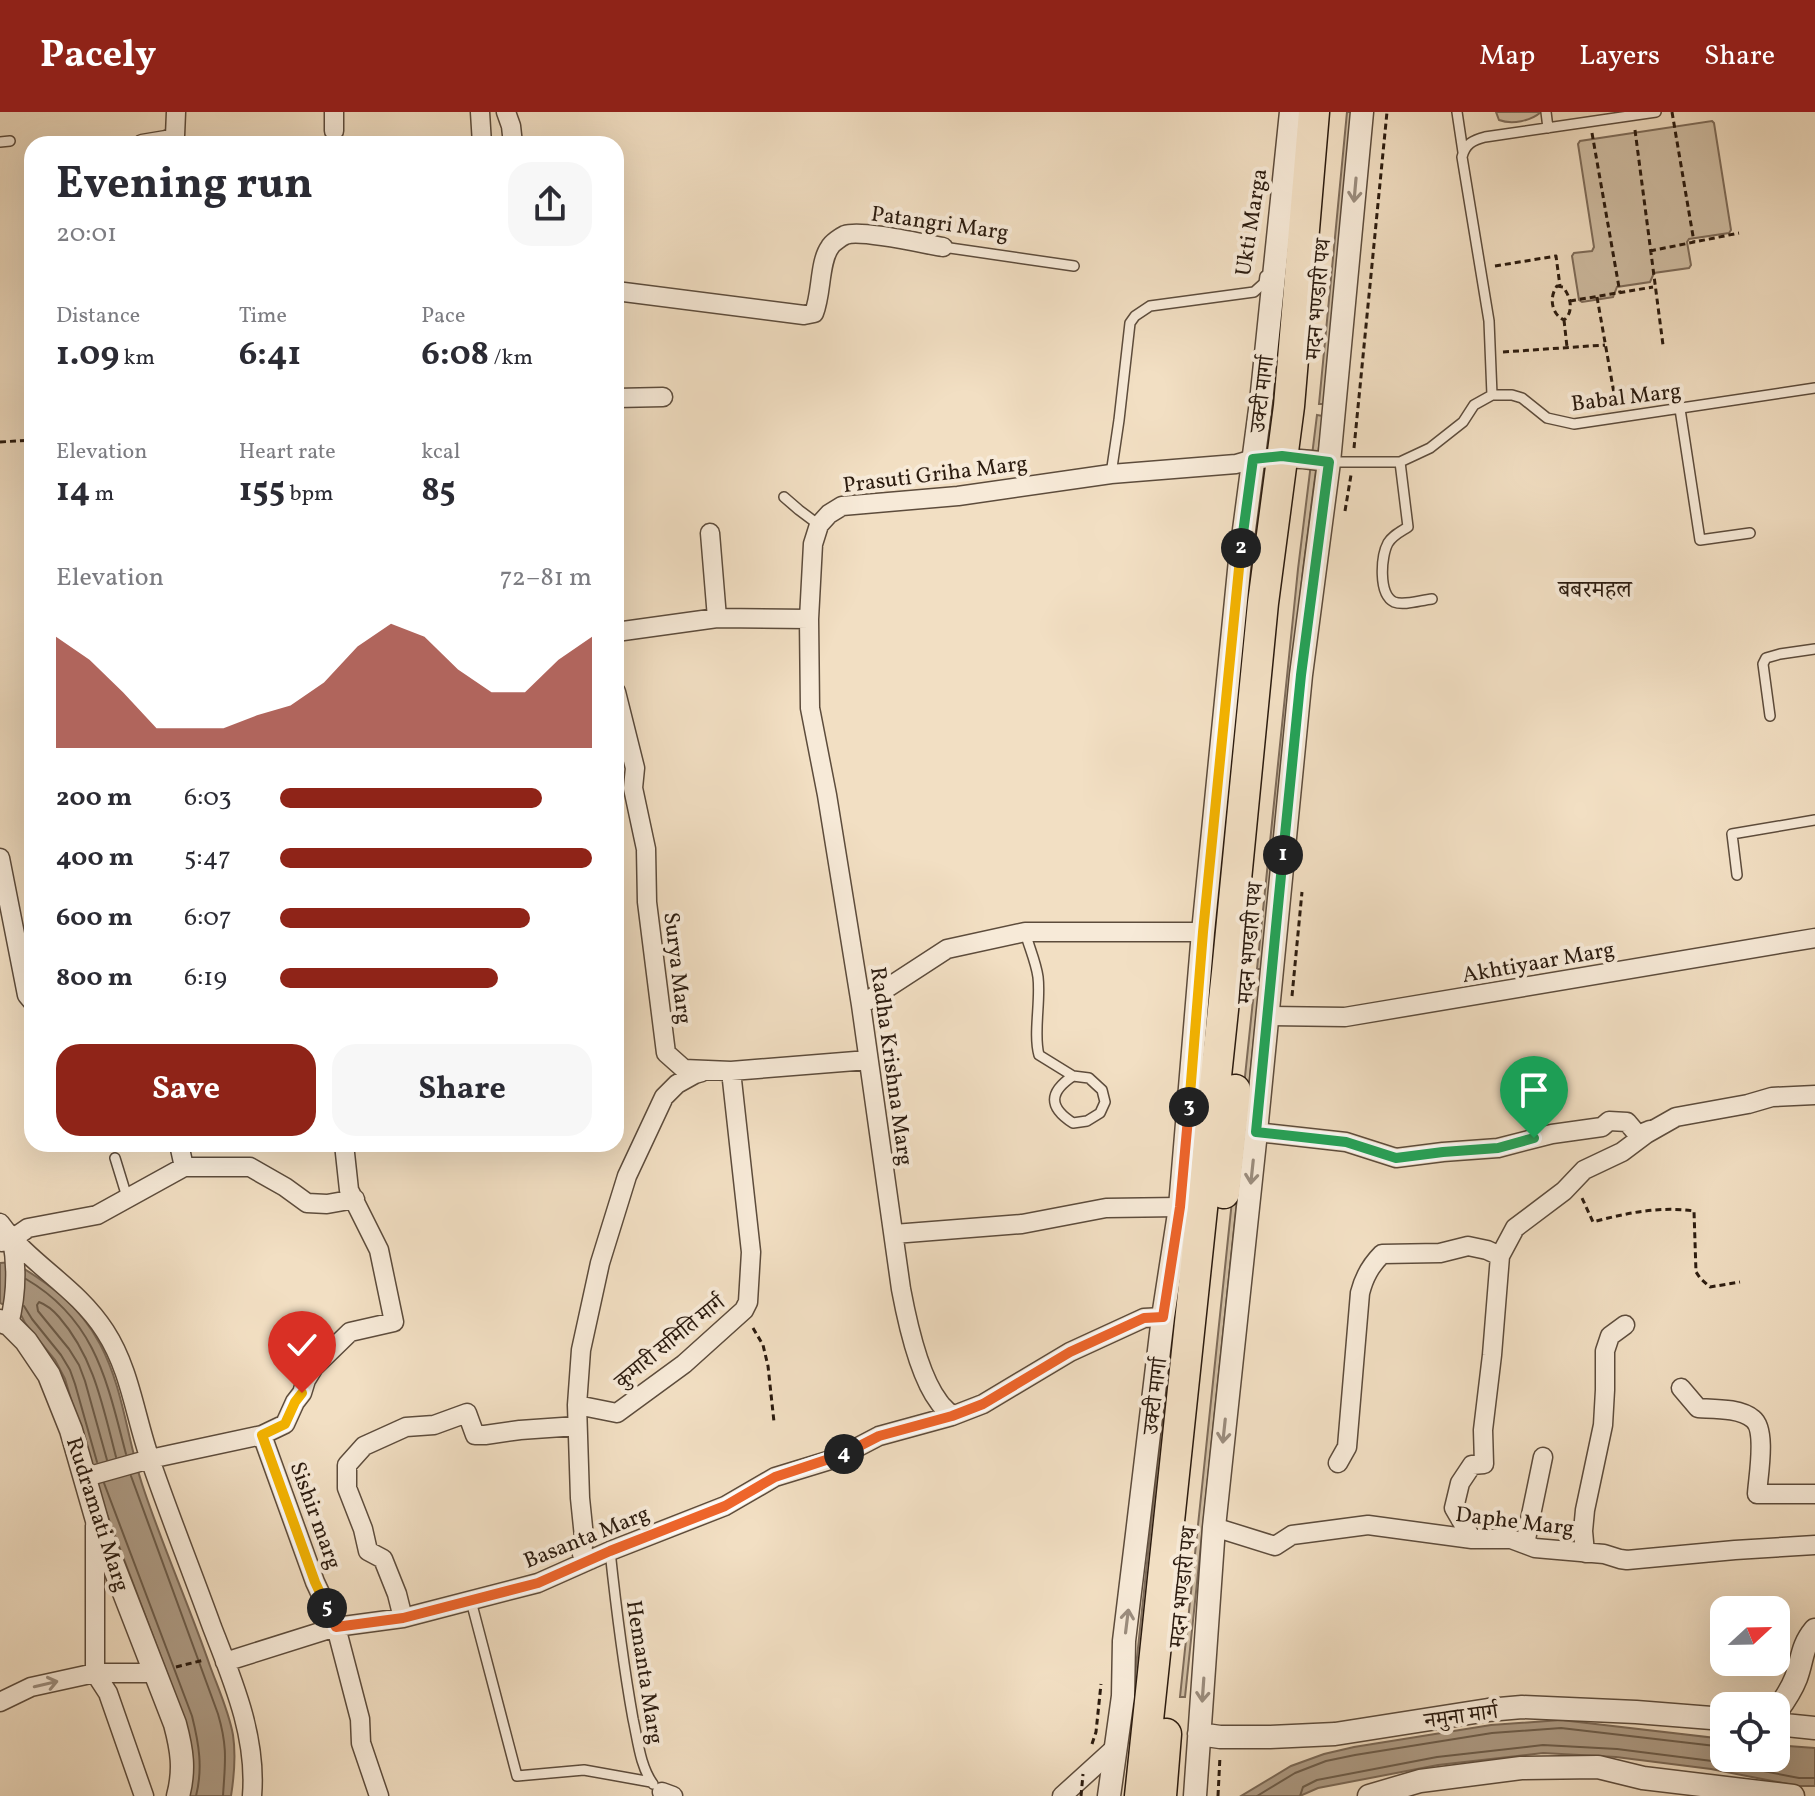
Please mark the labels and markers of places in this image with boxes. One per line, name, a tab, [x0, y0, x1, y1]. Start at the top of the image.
pin: 2	[1221, 528, 1261, 568]
pin: 1	[1263, 835, 1303, 875]
pin	[1500, 1056, 1568, 1138]
pin: 3	[1169, 1087, 1209, 1127]
pin	[268, 1311, 336, 1393]
pin: 4	[824, 1434, 864, 1474]
pin: 5	[307, 1588, 347, 1628]

